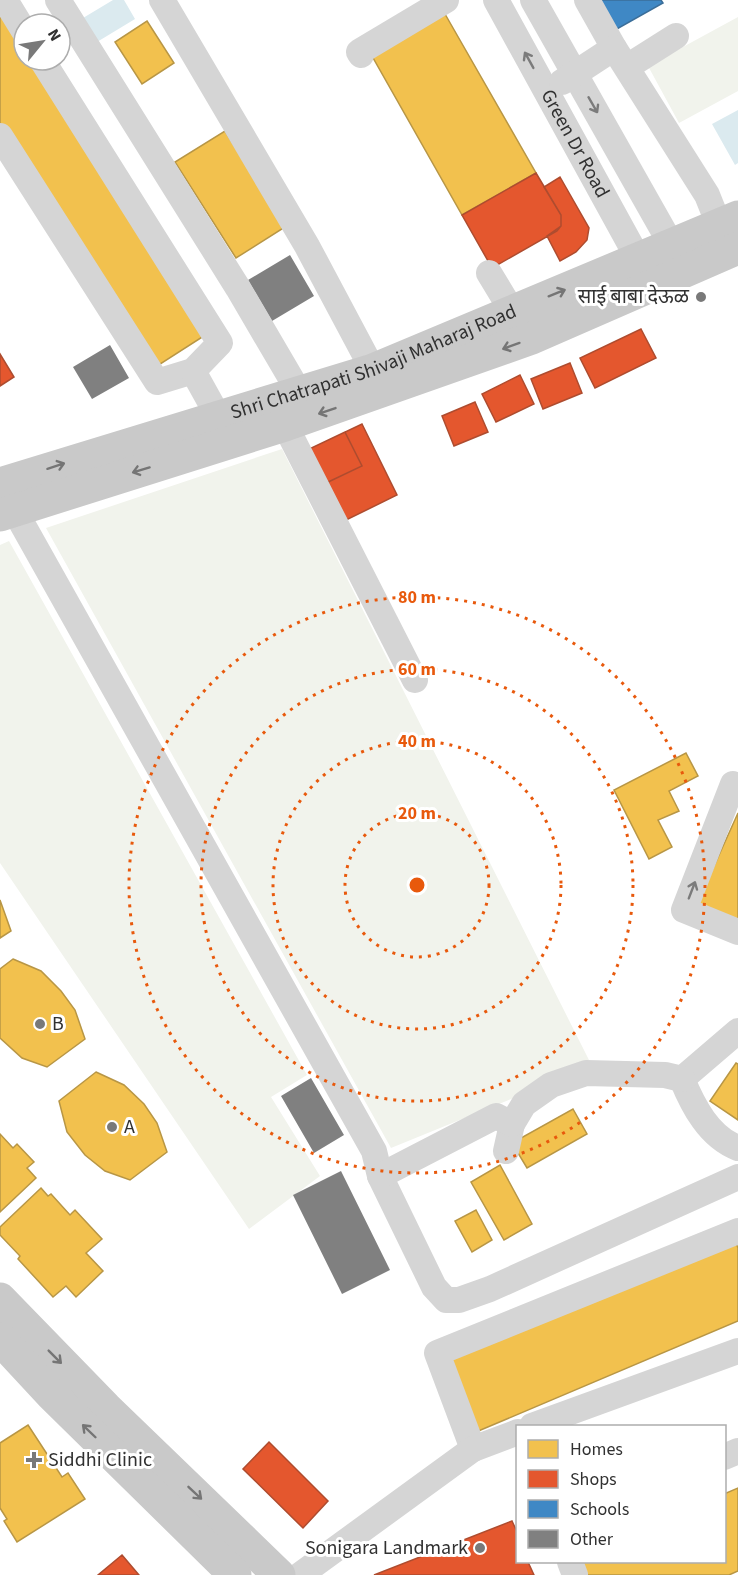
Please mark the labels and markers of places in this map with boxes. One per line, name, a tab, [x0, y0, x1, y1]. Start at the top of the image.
place label: साई बाबा देऊळ	[578, 283, 690, 311]
marker: साई बाबा देऊळ	[694, 290, 708, 304]
centre of rings	[407, 875, 427, 895]
place label: B	[52, 1010, 64, 1038]
marker: B	[33, 1017, 47, 1031]
place label: A	[124, 1113, 135, 1141]
marker: A	[105, 1120, 119, 1134]
place label: Siddhi Clinic	[48, 1446, 152, 1474]
marker: Siddhi Clinic	[25, 1451, 43, 1469]
place label: Sonigara Landmark	[305, 1534, 468, 1562]
marker: Sonigara Landmark	[473, 1541, 487, 1555]

